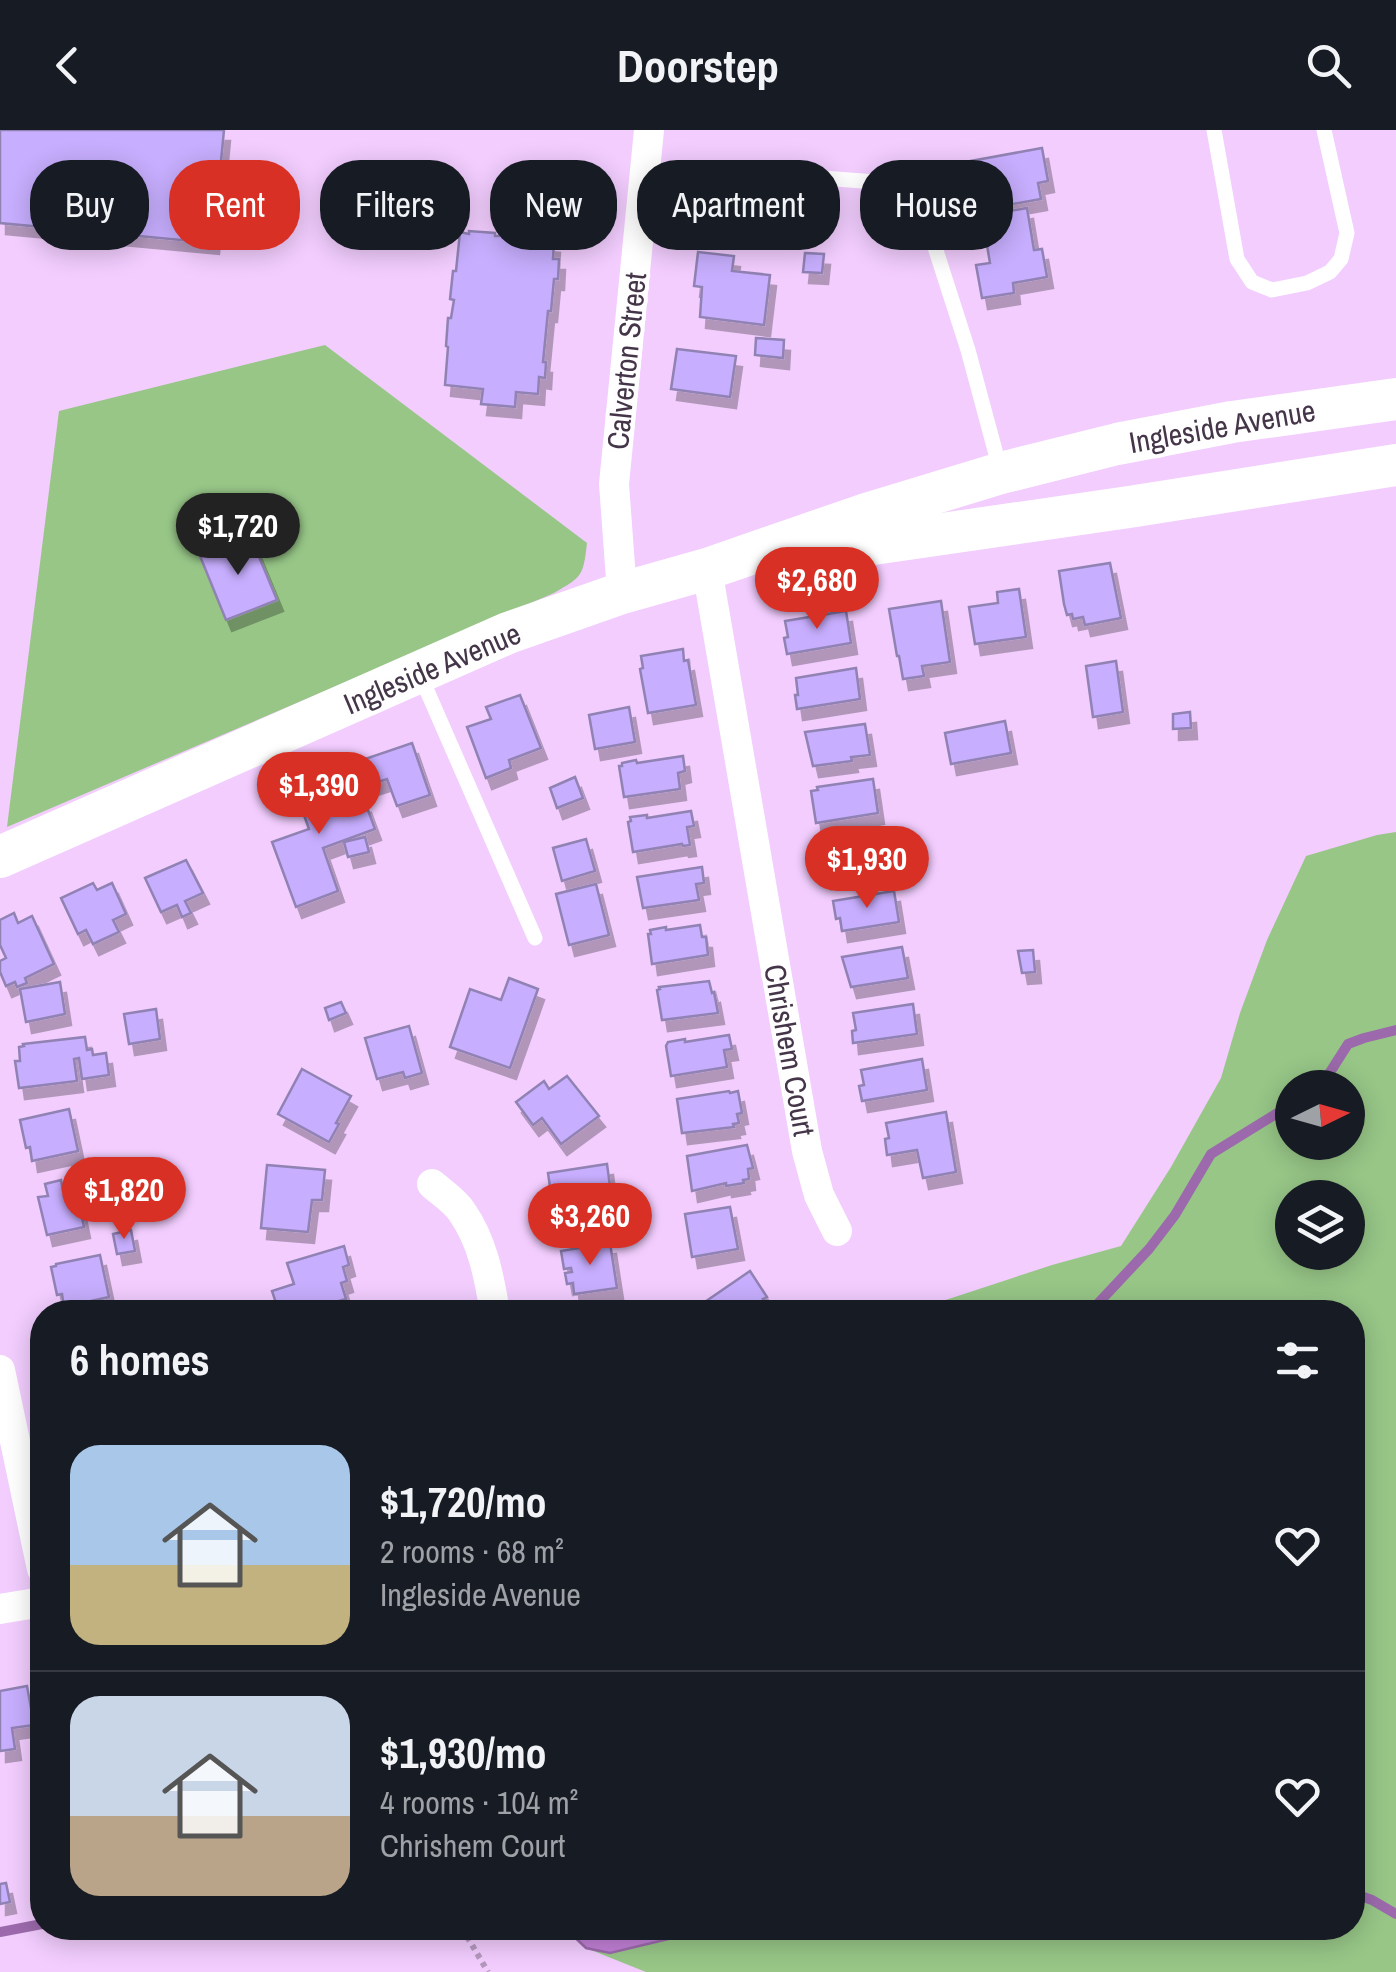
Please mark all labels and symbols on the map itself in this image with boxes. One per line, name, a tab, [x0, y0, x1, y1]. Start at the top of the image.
street label: Calverton Street	[597, 270, 655, 451]
street label: Ingleside Avenue	[1126, 390, 1318, 462]
pin: $1,720	[157, 493, 319, 578]
pin: $2,680	[736, 547, 898, 632]
street label: Ingleside Avenue	[337, 613, 527, 723]
pin: $1,390	[238, 752, 400, 837]
pin: $1,930	[786, 826, 948, 911]
street label: Chrishem Court	[755, 961, 825, 1139]
north arrow	[1275, 1070, 1365, 1160]
pin: $1,820	[43, 1157, 205, 1242]
pin: $3,260	[509, 1183, 671, 1268]

